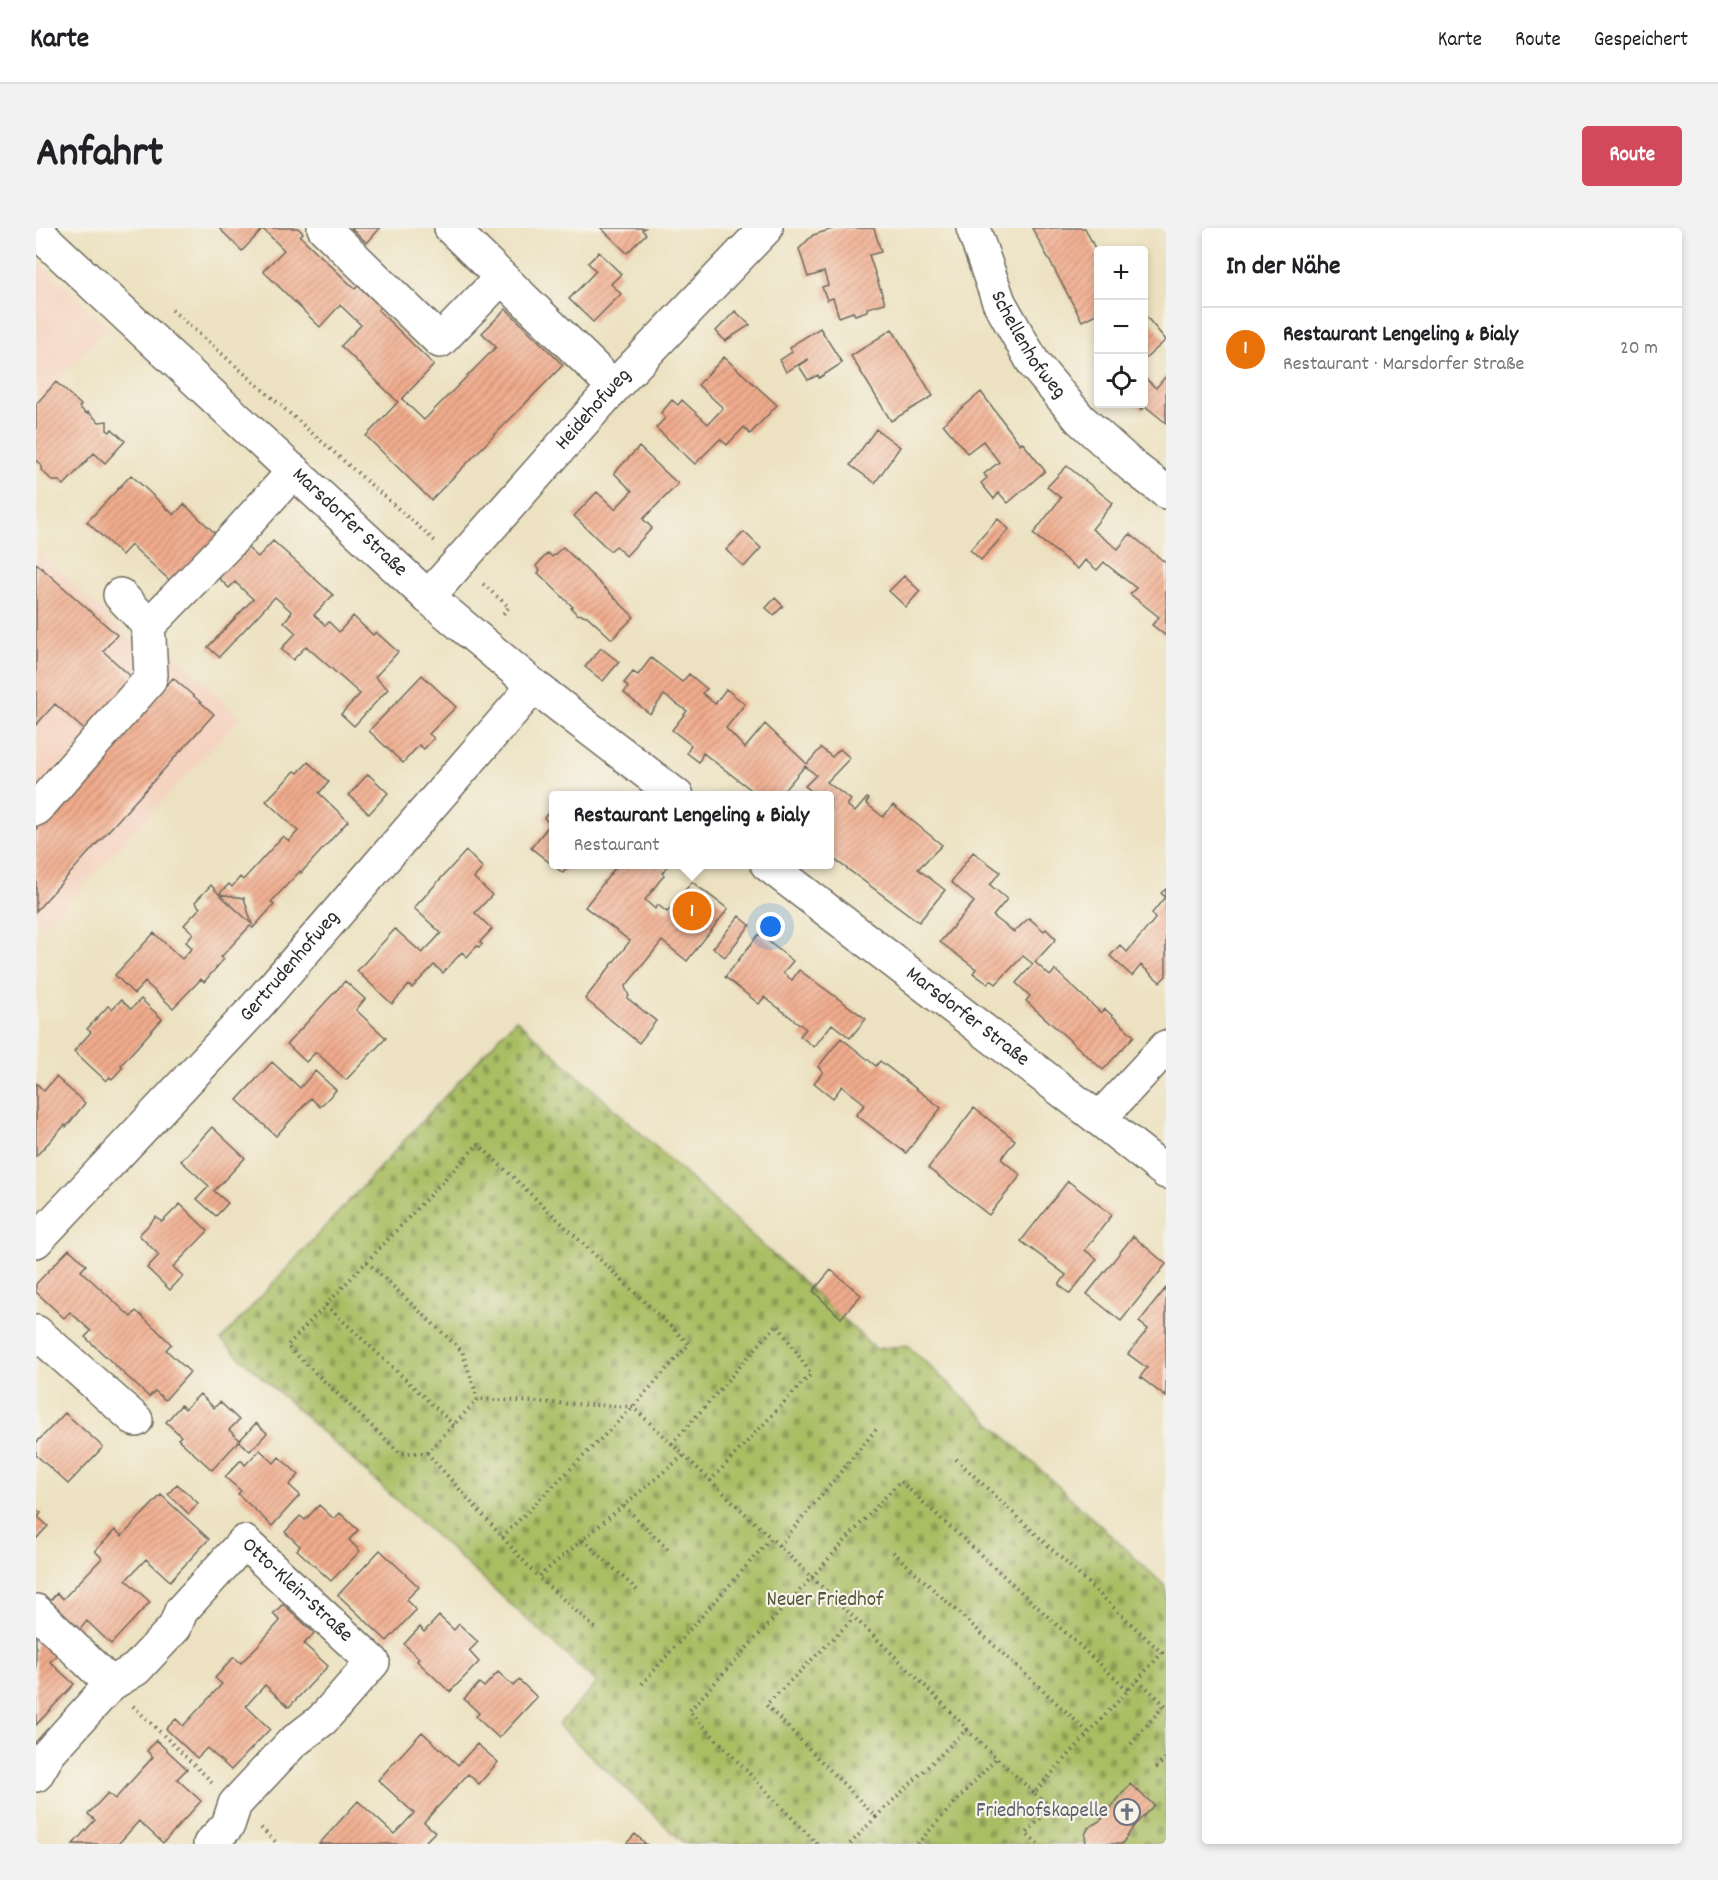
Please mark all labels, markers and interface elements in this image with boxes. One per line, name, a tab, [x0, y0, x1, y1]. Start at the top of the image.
text: Karte	[30, 21, 89, 61]
text: Karte	[1438, 26, 1482, 56]
text: Route	[1515, 26, 1561, 56]
text: Gespeichert	[1594, 26, 1688, 56]
text: Anfahrt	[36, 126, 163, 186]
button: Route	[1582, 126, 1682, 186]
map controls	[1094, 246, 1148, 408]
button: +	[1094, 246, 1148, 300]
text: In der Nähe	[1226, 249, 1340, 286]
street label: Schellenhofweg	[981, 287, 1073, 406]
button: −	[1094, 300, 1148, 354]
text: Restaurant Lengeling & Bialy	[1283, 320, 1518, 351]
text: 1	[1243, 335, 1248, 363]
text: 20 m	[1620, 335, 1658, 363]
text: Restaurant · Marsdorfer Straße	[1283, 351, 1524, 379]
button: locate	[1094, 354, 1148, 408]
street label: Heidehofweg	[549, 362, 639, 458]
street label: Marsdorfer Straße	[284, 461, 414, 585]
popup	[549, 791, 834, 869]
text: Restaurant Lengeling & Bialy	[574, 801, 809, 832]
text: Restaurant	[574, 832, 660, 860]
pin: 1	[672, 888, 712, 934]
street label: Gertrudenhofweg	[233, 904, 347, 1030]
your location	[756, 912, 785, 941]
street label: Marsdorfer Straße	[899, 960, 1035, 1075]
street label: Otto-Klein-Straße	[234, 1531, 359, 1650]
park label: Neuer Friedhof	[767, 1586, 884, 1616]
place label: Friedhofskapelle	[976, 1797, 1108, 1827]
church icon: Friedhofskapelle	[1112, 1797, 1142, 1827]

